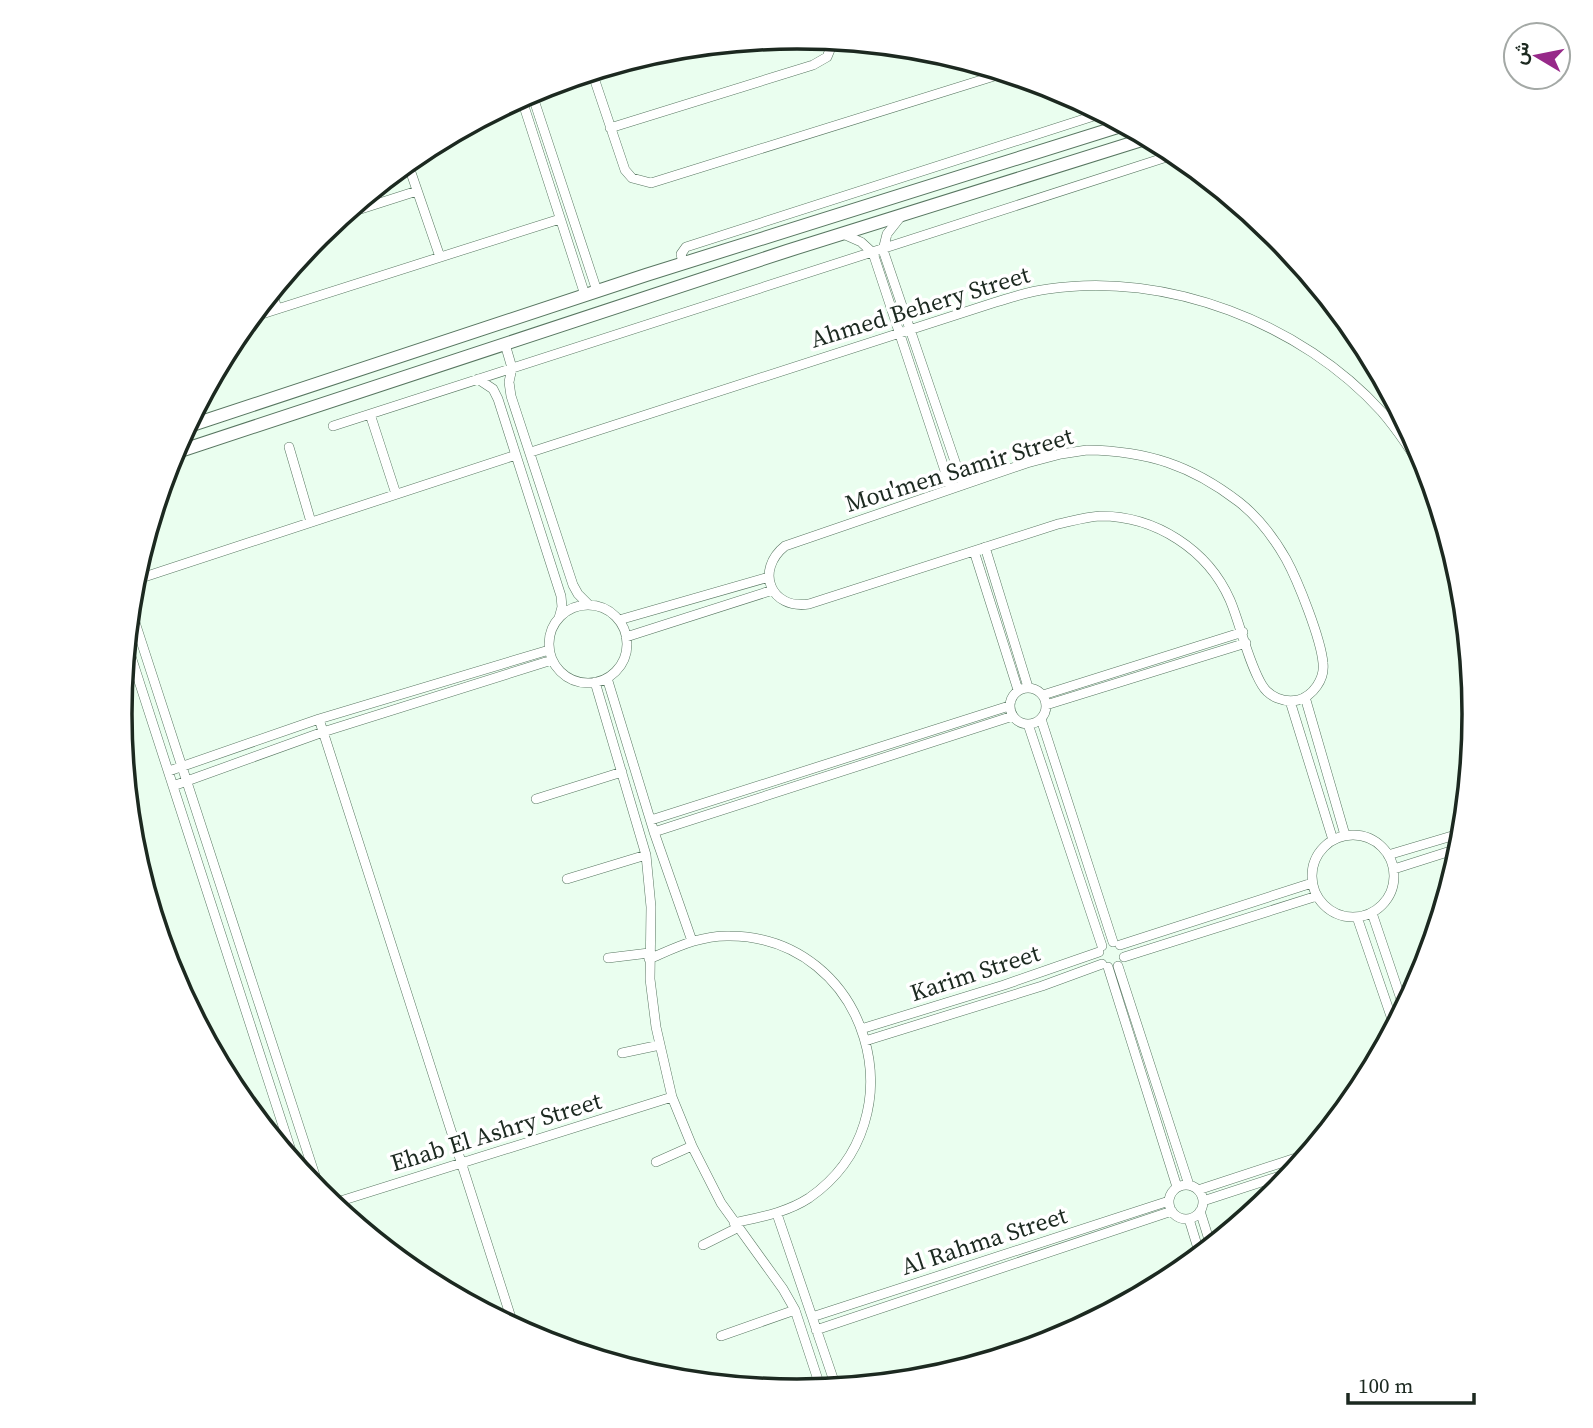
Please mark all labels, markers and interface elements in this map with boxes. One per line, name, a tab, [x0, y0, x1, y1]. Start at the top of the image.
north arrow	[1502, 21, 1572, 91]
text: ش	[1505, 39, 1535, 67]
street label: Ahmed Behery Street	[806, 257, 1034, 356]
street label: Mou'men Samir Street	[841, 419, 1077, 520]
street label: Karim Street	[906, 936, 1044, 1009]
street label: Ehab El Ashry Street	[386, 1084, 605, 1179]
street label: Al Rahma Street	[897, 1198, 1071, 1283]
scale bar	[1348, 1362, 1474, 1406]
text: 100 m	[1358, 1371, 1413, 1400]

